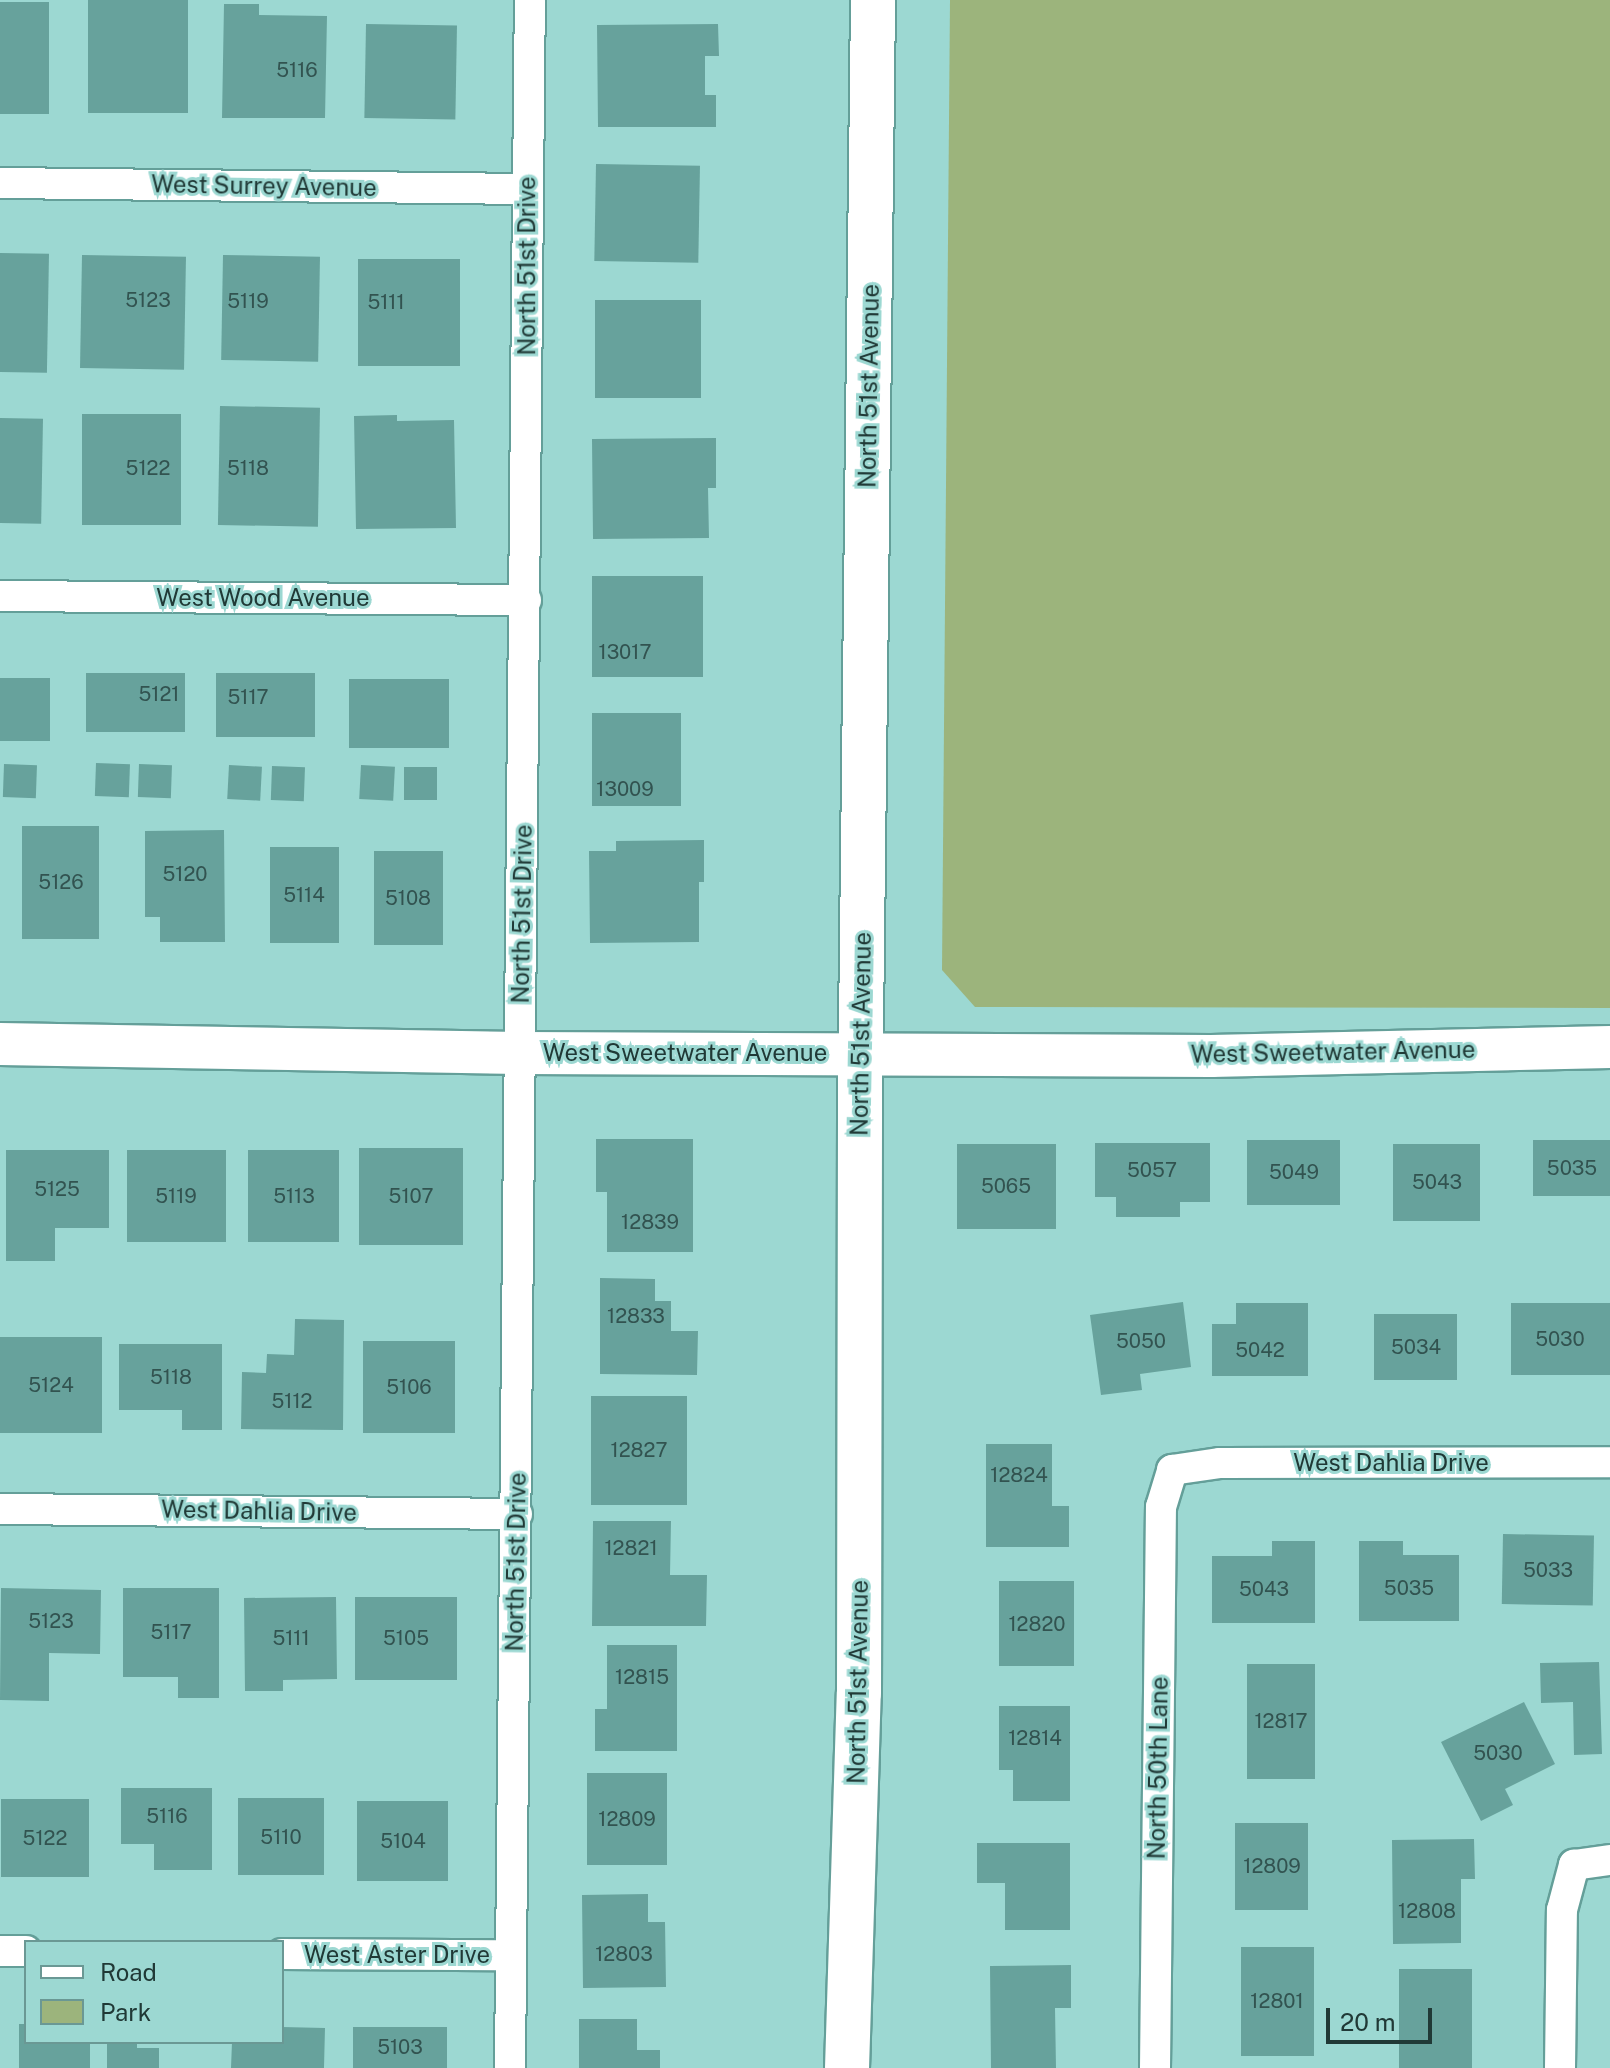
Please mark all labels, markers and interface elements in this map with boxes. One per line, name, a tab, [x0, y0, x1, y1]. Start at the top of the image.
house number: 5116	[276, 58, 318, 82]
street label: West Surrey Avenue	[151, 170, 377, 202]
street label: North 51st Drive	[513, 176, 541, 356]
street label: North 51st Avenue	[853, 284, 885, 488]
house number: 5123	[125, 288, 171, 312]
house number: 5119	[227, 289, 269, 313]
house number: 5111	[367, 290, 405, 314]
house number: 5122	[126, 456, 170, 480]
house number: 5118	[227, 456, 269, 480]
street label: West Wood Avenue	[156, 584, 370, 612]
house number: 13017	[599, 640, 651, 664]
house number: 5121	[138, 682, 180, 706]
house number: 5117	[227, 685, 269, 709]
house number: 13009	[596, 777, 654, 801]
street label: North 51st Drive	[506, 824, 538, 1004]
house number: 5120	[162, 862, 208, 886]
house number: 5126	[38, 870, 84, 894]
house number: 5114	[283, 883, 325, 907]
house number: 5108	[385, 886, 431, 910]
street label: North 51st Avenue	[845, 932, 877, 1136]
street label: West Sweetwater Avenue	[1191, 1035, 1475, 1069]
street label: West Sweetwater Avenue	[543, 1039, 827, 1067]
house number: 5035	[1547, 1156, 1597, 1180]
house number: 5057	[1127, 1158, 1177, 1182]
house number: 5049	[1269, 1160, 1319, 1184]
house number: 5043	[1412, 1170, 1462, 1194]
house number: 5065	[981, 1174, 1031, 1198]
house number: 5125	[34, 1177, 80, 1201]
house number: 5119	[155, 1184, 197, 1208]
house number: 5113	[273, 1184, 315, 1208]
house number: 5107	[389, 1184, 433, 1208]
house number: 12839	[621, 1210, 679, 1234]
house number: 12833	[607, 1304, 665, 1328]
house number: 5030	[1535, 1327, 1585, 1351]
house number: 5050	[1116, 1329, 1166, 1353]
house number: 5034	[1391, 1335, 1441, 1359]
house number: 5042	[1235, 1338, 1285, 1362]
house number: 5118	[150, 1365, 192, 1389]
house number: 5124	[28, 1373, 74, 1397]
house number: 5106	[386, 1375, 432, 1399]
house number: 5112	[271, 1389, 313, 1413]
house number: 12827	[611, 1438, 667, 1462]
street label: West Dahlia Drive	[1293, 1449, 1489, 1477]
house number: 12824	[990, 1463, 1048, 1487]
street label: North 51st Drive	[500, 1472, 532, 1652]
street label: West Dahlia Drive	[161, 1495, 357, 1527]
house number: 12821	[604, 1536, 658, 1560]
house number: 5033	[1523, 1558, 1573, 1582]
house number: 5035	[1384, 1576, 1434, 1600]
house number: 5043	[1239, 1577, 1289, 1601]
street label: North 51st Avenue	[842, 1580, 874, 1784]
house number: 5123	[28, 1609, 74, 1633]
house number: 12820	[1008, 1612, 1066, 1636]
house number: 5117	[150, 1620, 192, 1644]
house number: 5111	[272, 1626, 310, 1650]
house number: 5105	[383, 1626, 429, 1650]
house number: 12815	[615, 1665, 669, 1689]
street label: North 50th Lane	[1142, 1676, 1174, 1860]
house number: 12817	[1254, 1709, 1308, 1733]
house number: 12814	[1008, 1726, 1062, 1750]
house number: 5030	[1473, 1741, 1523, 1765]
house number: 5116	[146, 1804, 188, 1828]
house number: 12809	[598, 1807, 656, 1831]
house number: 5110	[260, 1825, 302, 1849]
house number: 5122	[23, 1826, 67, 1850]
house number: 5104	[380, 1829, 426, 1853]
house number: 12809	[1243, 1854, 1301, 1878]
house number: 12808	[1398, 1899, 1456, 1923]
legend	[24, 1940, 284, 2044]
street label: West Aster Drive	[304, 1941, 490, 1969]
house number: 12803	[595, 1942, 653, 1966]
text: Road	[100, 1958, 157, 1986]
house number: 12801	[1250, 1989, 1304, 2013]
scale bar	[1330, 1992, 1436, 2042]
text: Park	[100, 1998, 151, 2026]
text: 20 m	[1340, 2008, 1396, 2036]
house number: 5103	[377, 2035, 423, 2059]

